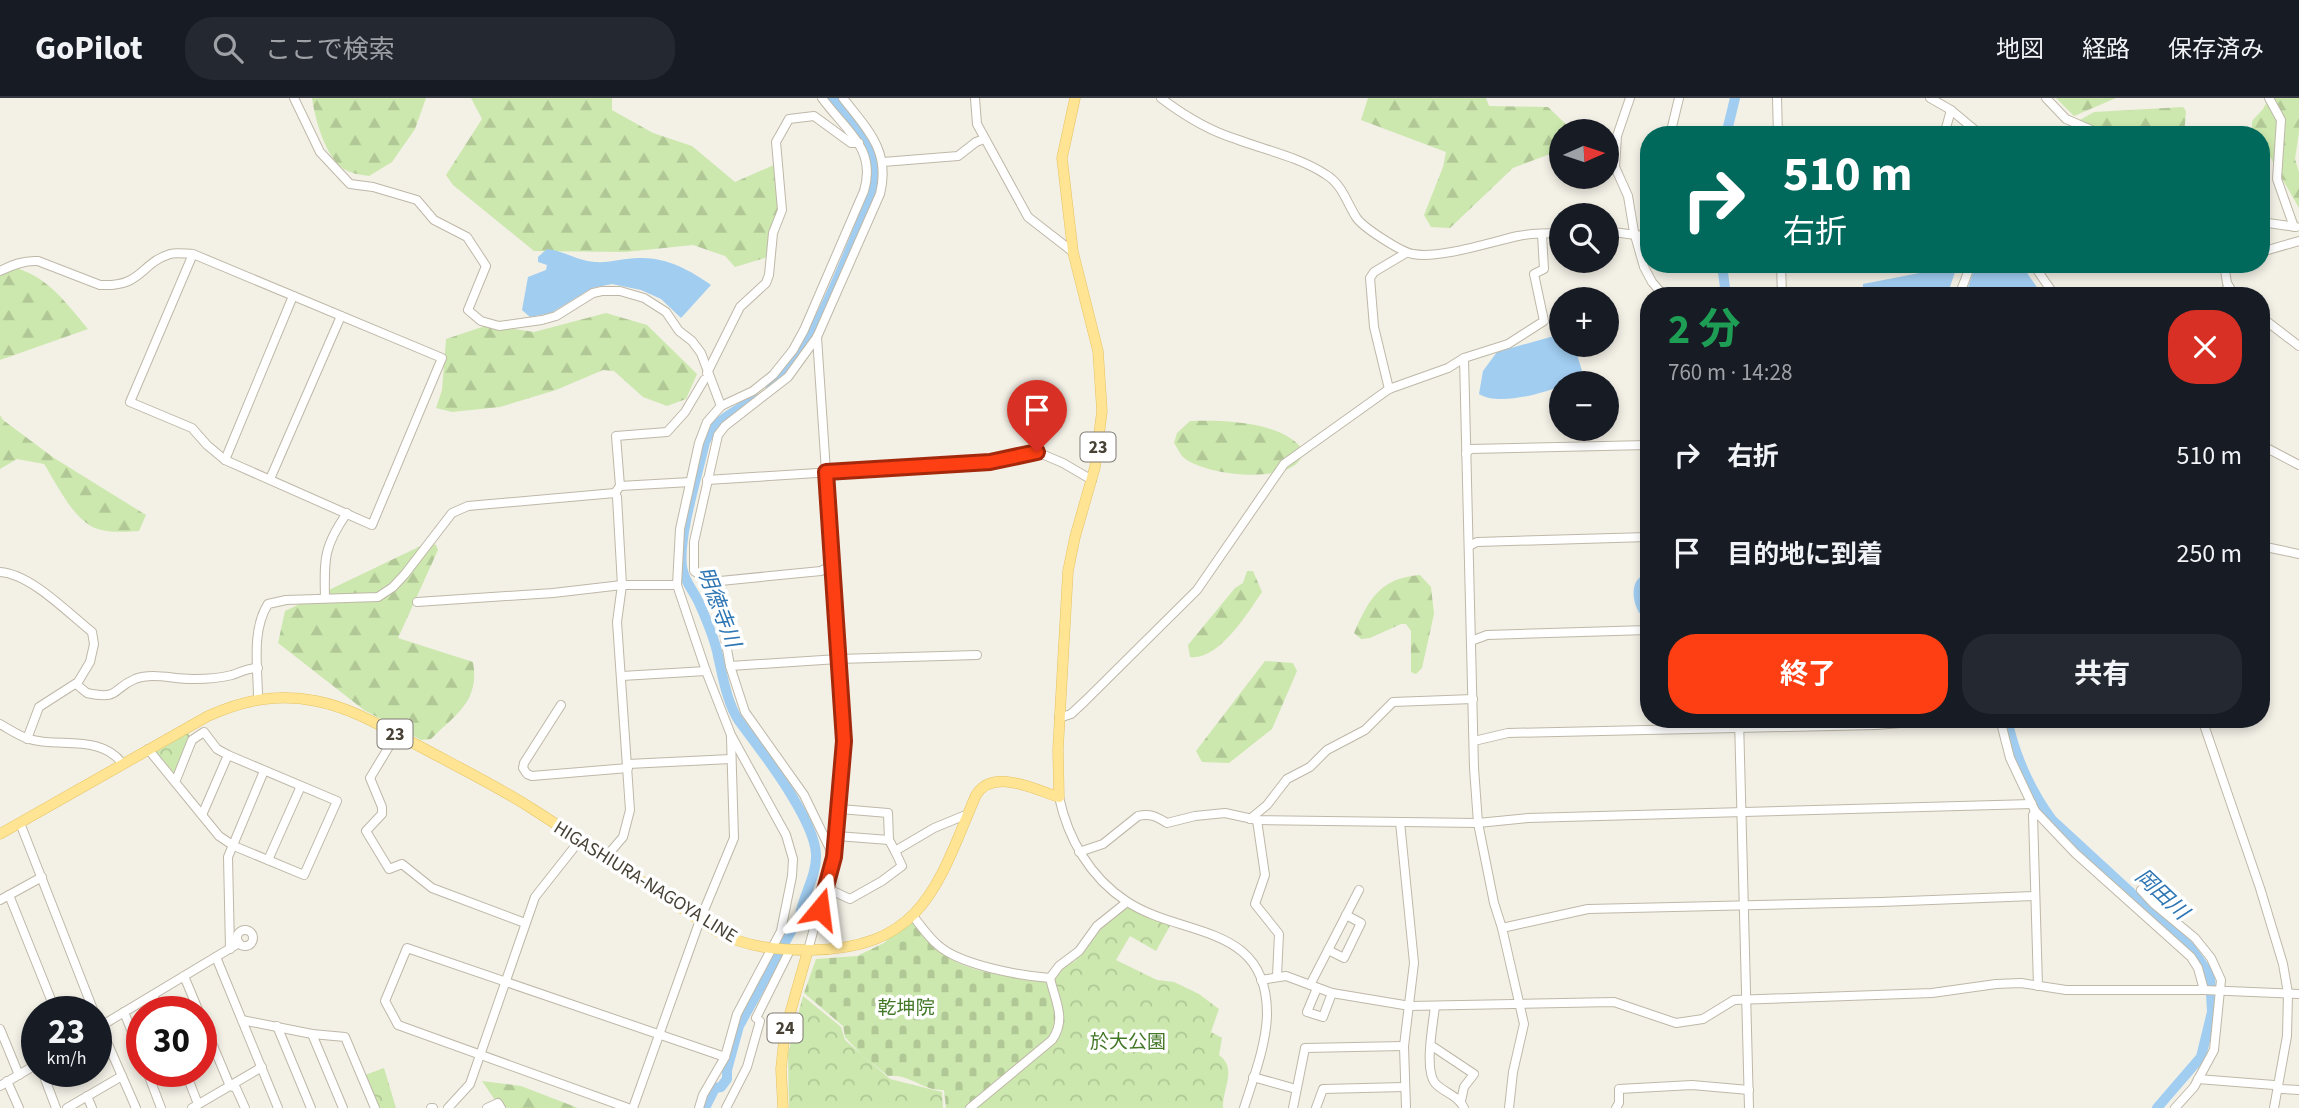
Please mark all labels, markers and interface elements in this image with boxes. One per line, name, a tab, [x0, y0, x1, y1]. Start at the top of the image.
search box	[185, 17, 675, 80]
text: GoPilot	[35, 25, 143, 72]
icon: search	[209, 29, 247, 67]
text: ここで検索	[265, 31, 395, 68]
text: 地図	[1996, 32, 2044, 67]
text: 経路	[2082, 32, 2130, 67]
text: 保存済み	[2168, 32, 2264, 67]
north arrow	[1549, 119, 1619, 189]
map controls	[1549, 119, 1619, 441]
text: 510 m	[1783, 140, 1912, 210]
icon: right	[1668, 154, 1759, 245]
button: search	[1549, 203, 1619, 273]
text: 右折	[1783, 209, 1847, 255]
button: +	[1549, 287, 1619, 357]
text: 2 分	[1668, 300, 1741, 360]
button: close	[2168, 310, 2242, 384]
text: 760 m · 14:28	[1668, 356, 1792, 389]
button: −	[1549, 371, 1619, 441]
pin	[1007, 380, 1067, 452]
icon: arrive	[1018, 391, 1056, 429]
road number: 23	[1080, 432, 1116, 461]
icon: right	[1668, 436, 1706, 474]
text: 510 m	[2176, 437, 2242, 474]
text: 右折	[1727, 438, 1779, 475]
icon: arrive	[1668, 534, 1706, 572]
text: 250 m	[2176, 535, 2242, 572]
text: 目的地に到着	[1727, 536, 1883, 573]
water label: 明徳寺川	[690, 562, 749, 653]
button: 終了	[1668, 634, 1948, 714]
button: 共有	[1962, 634, 2242, 714]
road number: 23	[378, 720, 412, 748]
street label: HIGASHIURA-NAGOYA LINE	[548, 815, 742, 950]
water label: 岡田川	[2129, 862, 2197, 928]
position arrow	[783, 872, 857, 946]
park label: 乾坤院	[877, 995, 935, 1022]
speed limit sign: 30	[126, 996, 217, 1087]
text: 23	[48, 1007, 85, 1057]
road number: 24	[768, 1014, 802, 1043]
park label: 於大公園	[1090, 1029, 1166, 1056]
text: km/h	[47, 1046, 86, 1071]

